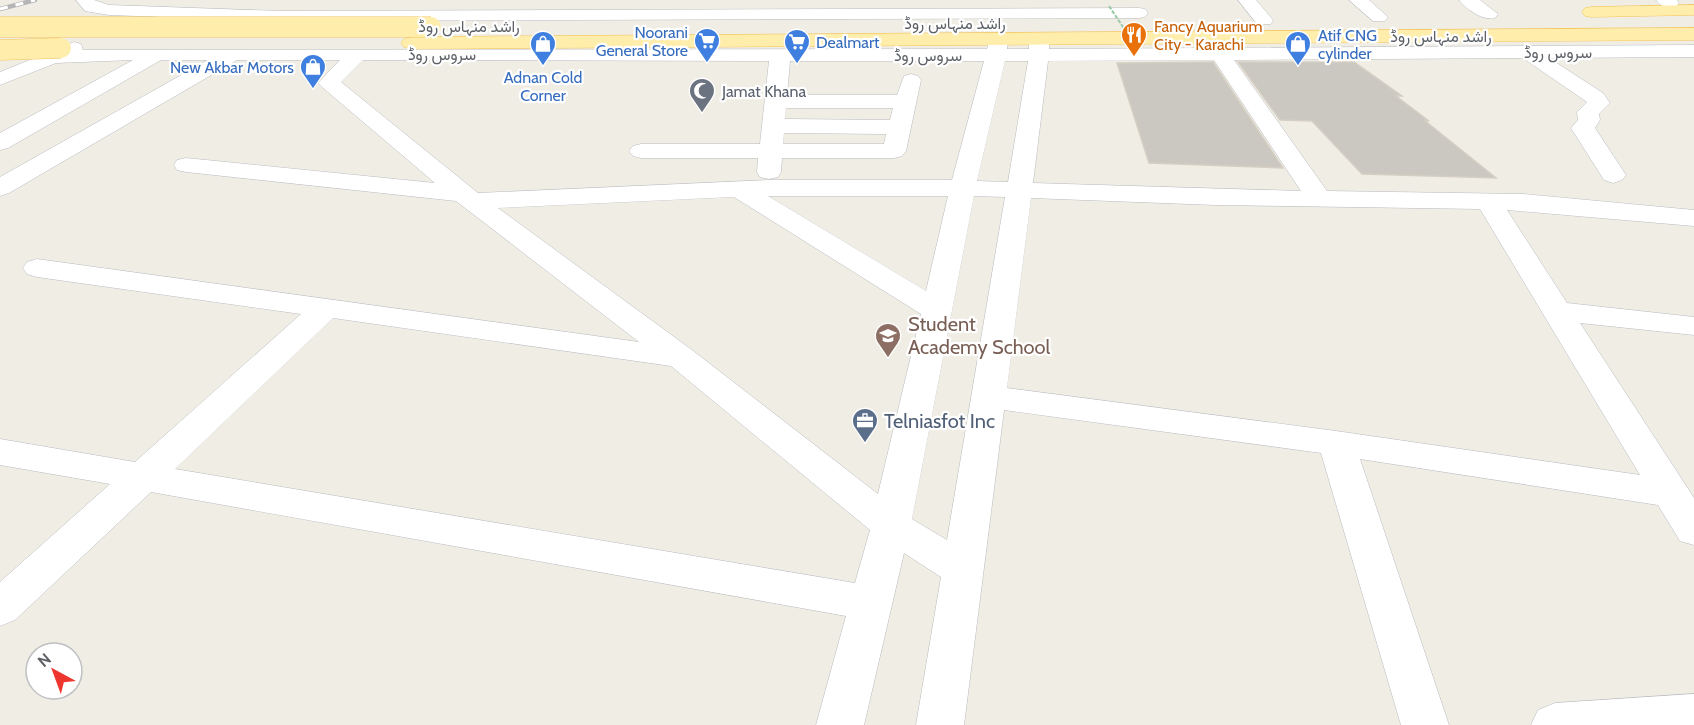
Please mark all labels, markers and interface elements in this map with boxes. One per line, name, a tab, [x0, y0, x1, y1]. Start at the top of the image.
street label: راشد منہاس روڈ	[904, 14, 1006, 34]
street label: راشد منہاس روڈ	[418, 17, 520, 37]
place label: Fancy Aquarium City - Karachi	[1154, 17, 1263, 54]
restaurant icon: Fancy Aquarium City - Karachi	[1119, 20, 1149, 58]
place label: Noorani General Store	[596, 23, 688, 60]
supermarket icon: Noorani General Store	[692, 26, 722, 64]
place label: Atif CNG cylinder	[1318, 26, 1377, 63]
supermarket icon: Dealmart	[782, 27, 812, 65]
street label: راشد منہاس روڈ	[1390, 27, 1492, 47]
shop icon: Adnan Cold Corner	[528, 29, 558, 67]
shop icon: Atif CNG cylinder	[1283, 29, 1313, 67]
place label: Dealmart	[816, 33, 880, 52]
street label: سروس روڈ	[1524, 43, 1592, 63]
street label: سروس روڈ	[408, 45, 476, 65]
street label: سروس روڈ	[894, 46, 962, 66]
shop icon: New Akbar Motors	[298, 52, 328, 90]
place label: New Akbar Motors	[170, 58, 294, 77]
place label: Adnan Cold Corner	[504, 68, 582, 105]
mosque icon: Jamat Khana	[687, 76, 717, 114]
place label: Jamat Khana	[721, 82, 806, 101]
place label: Student Academy School	[908, 312, 1051, 359]
school or university icon: Student Academy School	[873, 321, 903, 359]
office icon: Telniasfot Inc	[850, 406, 880, 444]
place label: Telniasfot Inc	[884, 409, 995, 433]
north arrow	[24, 641, 84, 701]
text: N	[34, 649, 55, 671]

